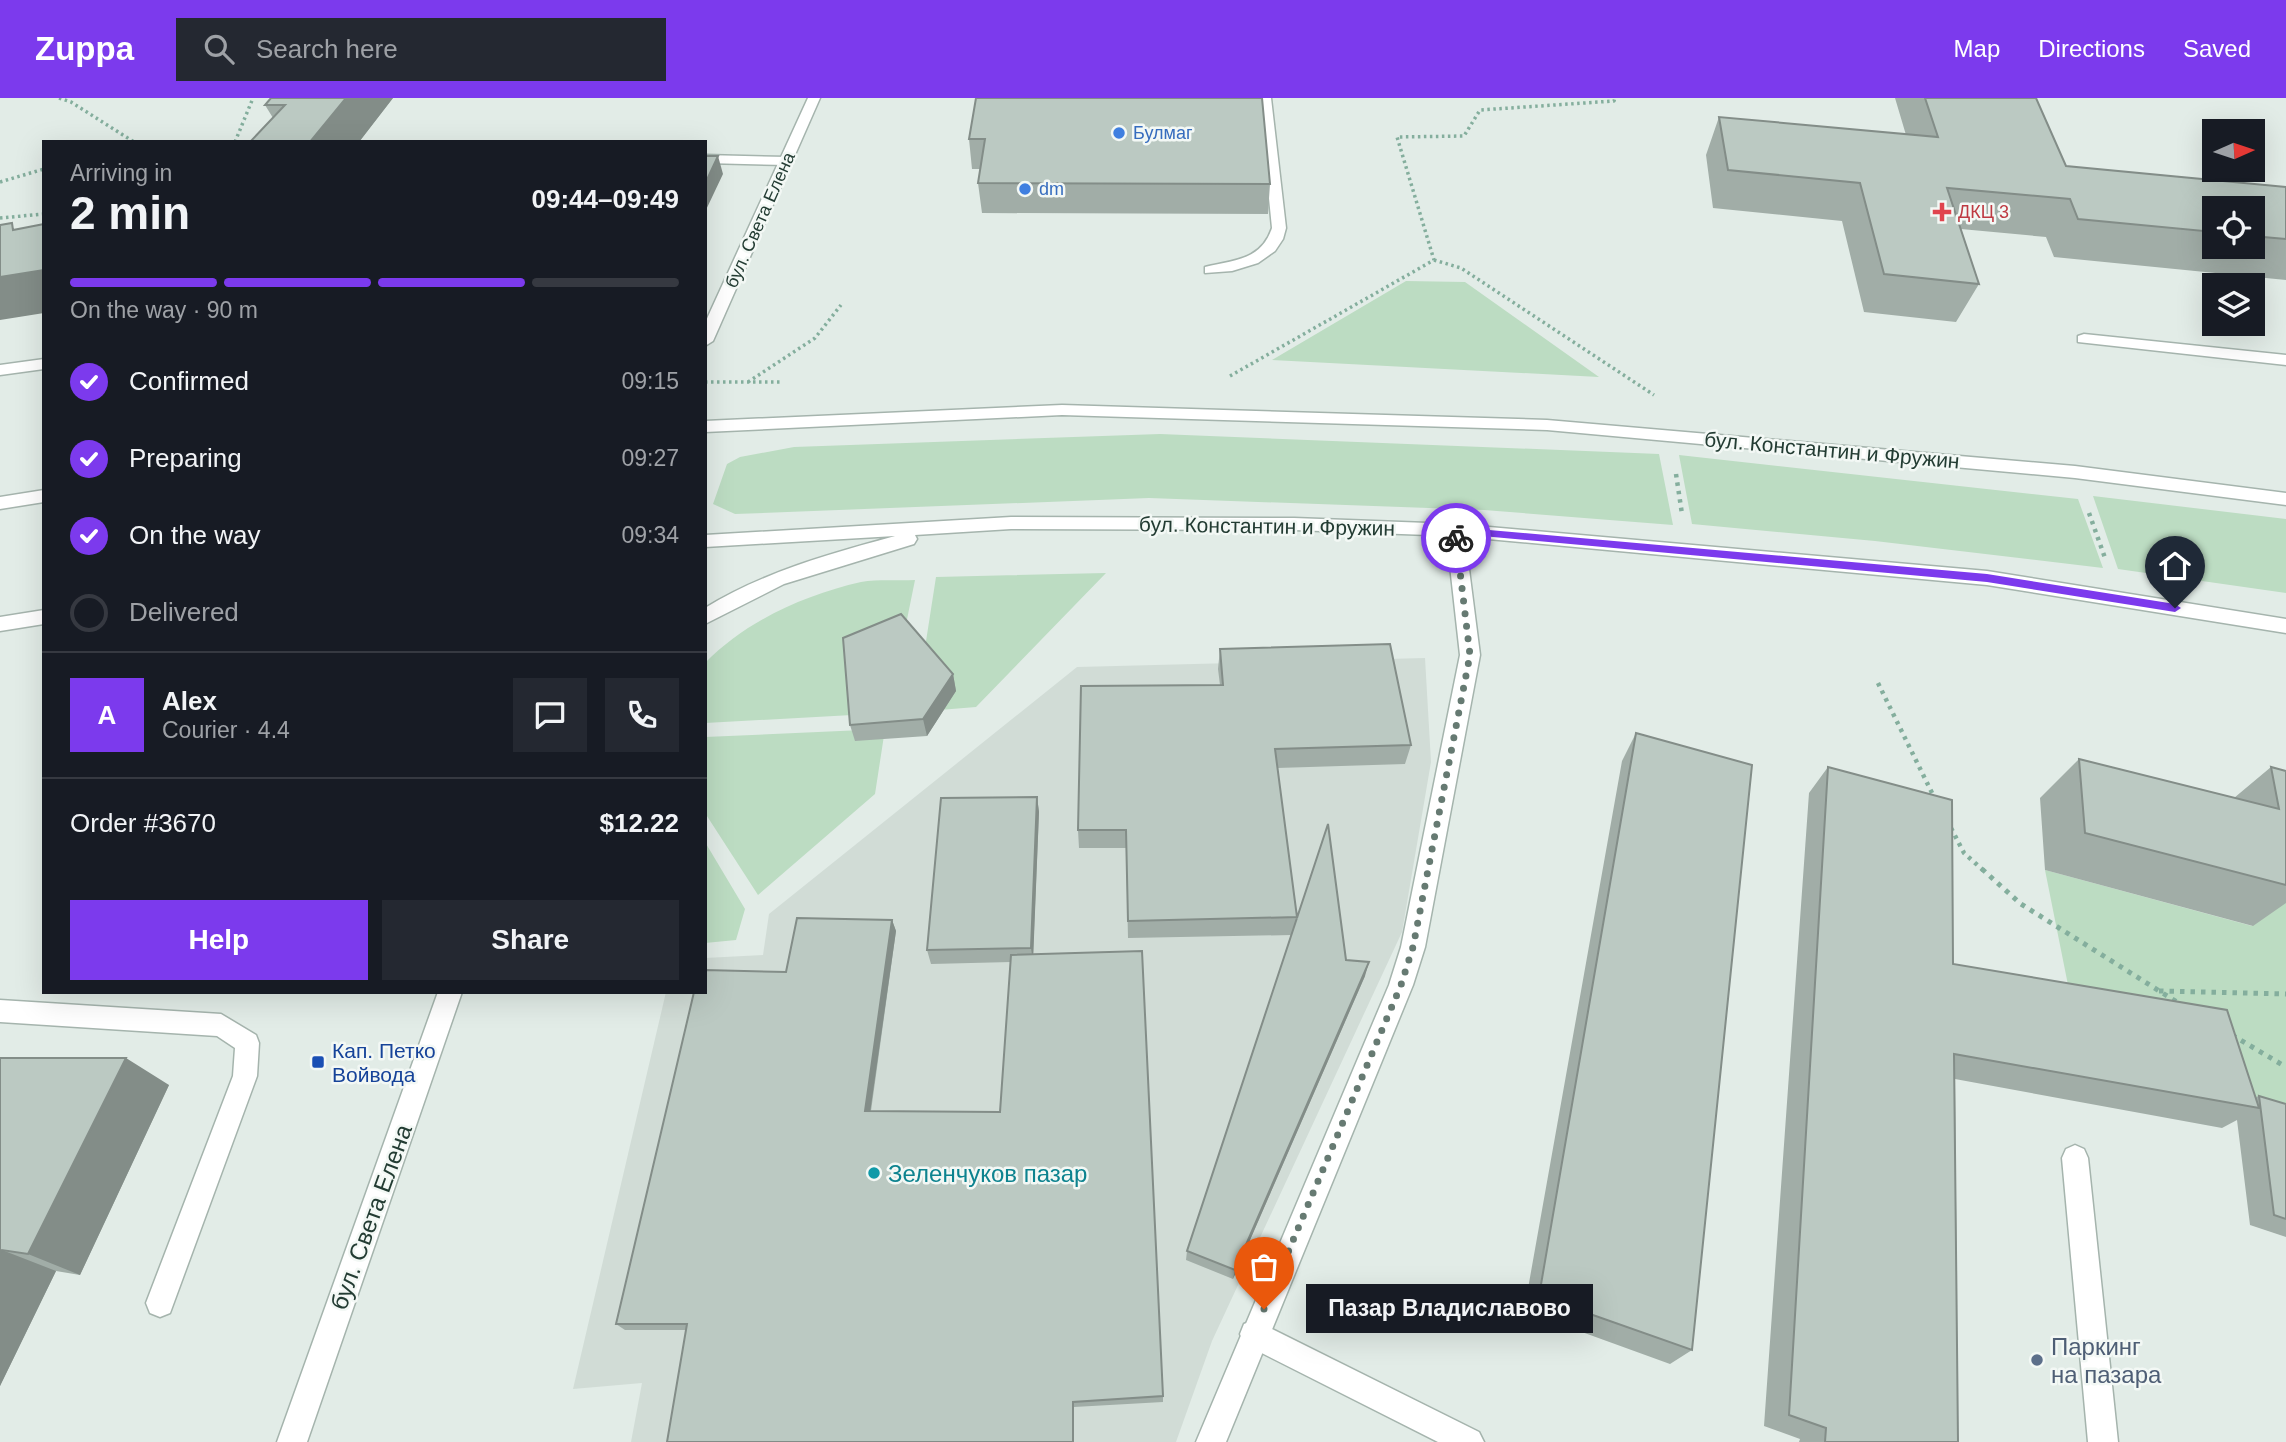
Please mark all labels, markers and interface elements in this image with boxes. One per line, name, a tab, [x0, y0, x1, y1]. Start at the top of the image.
search box	[176, 18, 666, 81]
text: Zuppa	[35, 30, 134, 67]
icon: search	[200, 30, 238, 68]
text: Search here	[256, 34, 398, 64]
text: Map	[1954, 35, 2000, 62]
text: Directions	[2038, 35, 2145, 62]
text: Saved	[2183, 35, 2251, 62]
north arrow	[2202, 119, 2264, 182]
map controls	[2202, 119, 2265, 336]
place label: Булмаг	[1133, 123, 1193, 143]
marker: Булмаг	[1111, 125, 1127, 141]
street label: бул. Света Елена	[721, 148, 799, 291]
text: Arriving in	[70, 160, 172, 186]
place label: dm	[1039, 179, 1064, 199]
marker: dm	[1017, 181, 1033, 197]
text: 09:44–09:49	[532, 184, 679, 214]
text: 2 min	[70, 187, 190, 239]
button: locate	[2202, 196, 2265, 259]
marker: ДКЦ 3	[1932, 202, 1952, 222]
place label: ДКЦ 3	[1958, 202, 2009, 222]
button: layers	[2202, 273, 2265, 336]
text: On the way · 90 m	[70, 297, 258, 323]
icon: check	[70, 363, 108, 401]
text: Confirmed	[129, 366, 249, 396]
text: 09:15	[621, 368, 679, 394]
street label: бул. Константин и Фружин	[1703, 427, 1961, 473]
icon: check	[70, 440, 108, 478]
text: Preparing	[129, 443, 242, 473]
text: 09:27	[621, 445, 679, 471]
courier	[1421, 503, 1491, 573]
street label: бул. Константин и Фружин	[1139, 512, 1395, 540]
icon: check	[70, 517, 108, 555]
icon: bike	[1437, 519, 1475, 557]
text: On the way	[129, 520, 261, 550]
text: 09:34	[621, 522, 679, 548]
pin	[2145, 536, 2205, 608]
icon: home	[2156, 547, 2194, 585]
text: Delivered	[129, 597, 239, 627]
button: chat	[513, 678, 587, 752]
button: phone	[605, 678, 679, 752]
text: Alex	[162, 686, 217, 716]
text: A	[98, 700, 116, 730]
text: Courier · 4.4	[162, 717, 290, 743]
text: Order #3670	[70, 808, 216, 838]
text: $12.22	[599, 808, 679, 838]
button: Help	[70, 900, 368, 980]
button: Share	[382, 900, 679, 980]
place label: Кап. Петко Войвода	[332, 1039, 436, 1086]
marker: Кап. Петко Войвода	[310, 1054, 326, 1070]
street label: бул. Света Елена	[325, 1120, 417, 1313]
place label: Зеленчуков пазар	[888, 1160, 1087, 1187]
marker: Зеленчуков пазар	[866, 1165, 882, 1181]
pin	[1234, 1237, 1294, 1309]
icon: bag	[1245, 1248, 1283, 1286]
callout: Пазар Владиславово	[1306, 1284, 1593, 1334]
text: Пазар Владиславово	[1328, 1295, 1571, 1321]
place label: Паркинг на пазара	[2051, 1333, 2162, 1388]
marker: Паркинг на пазара	[2029, 1352, 2045, 1368]

